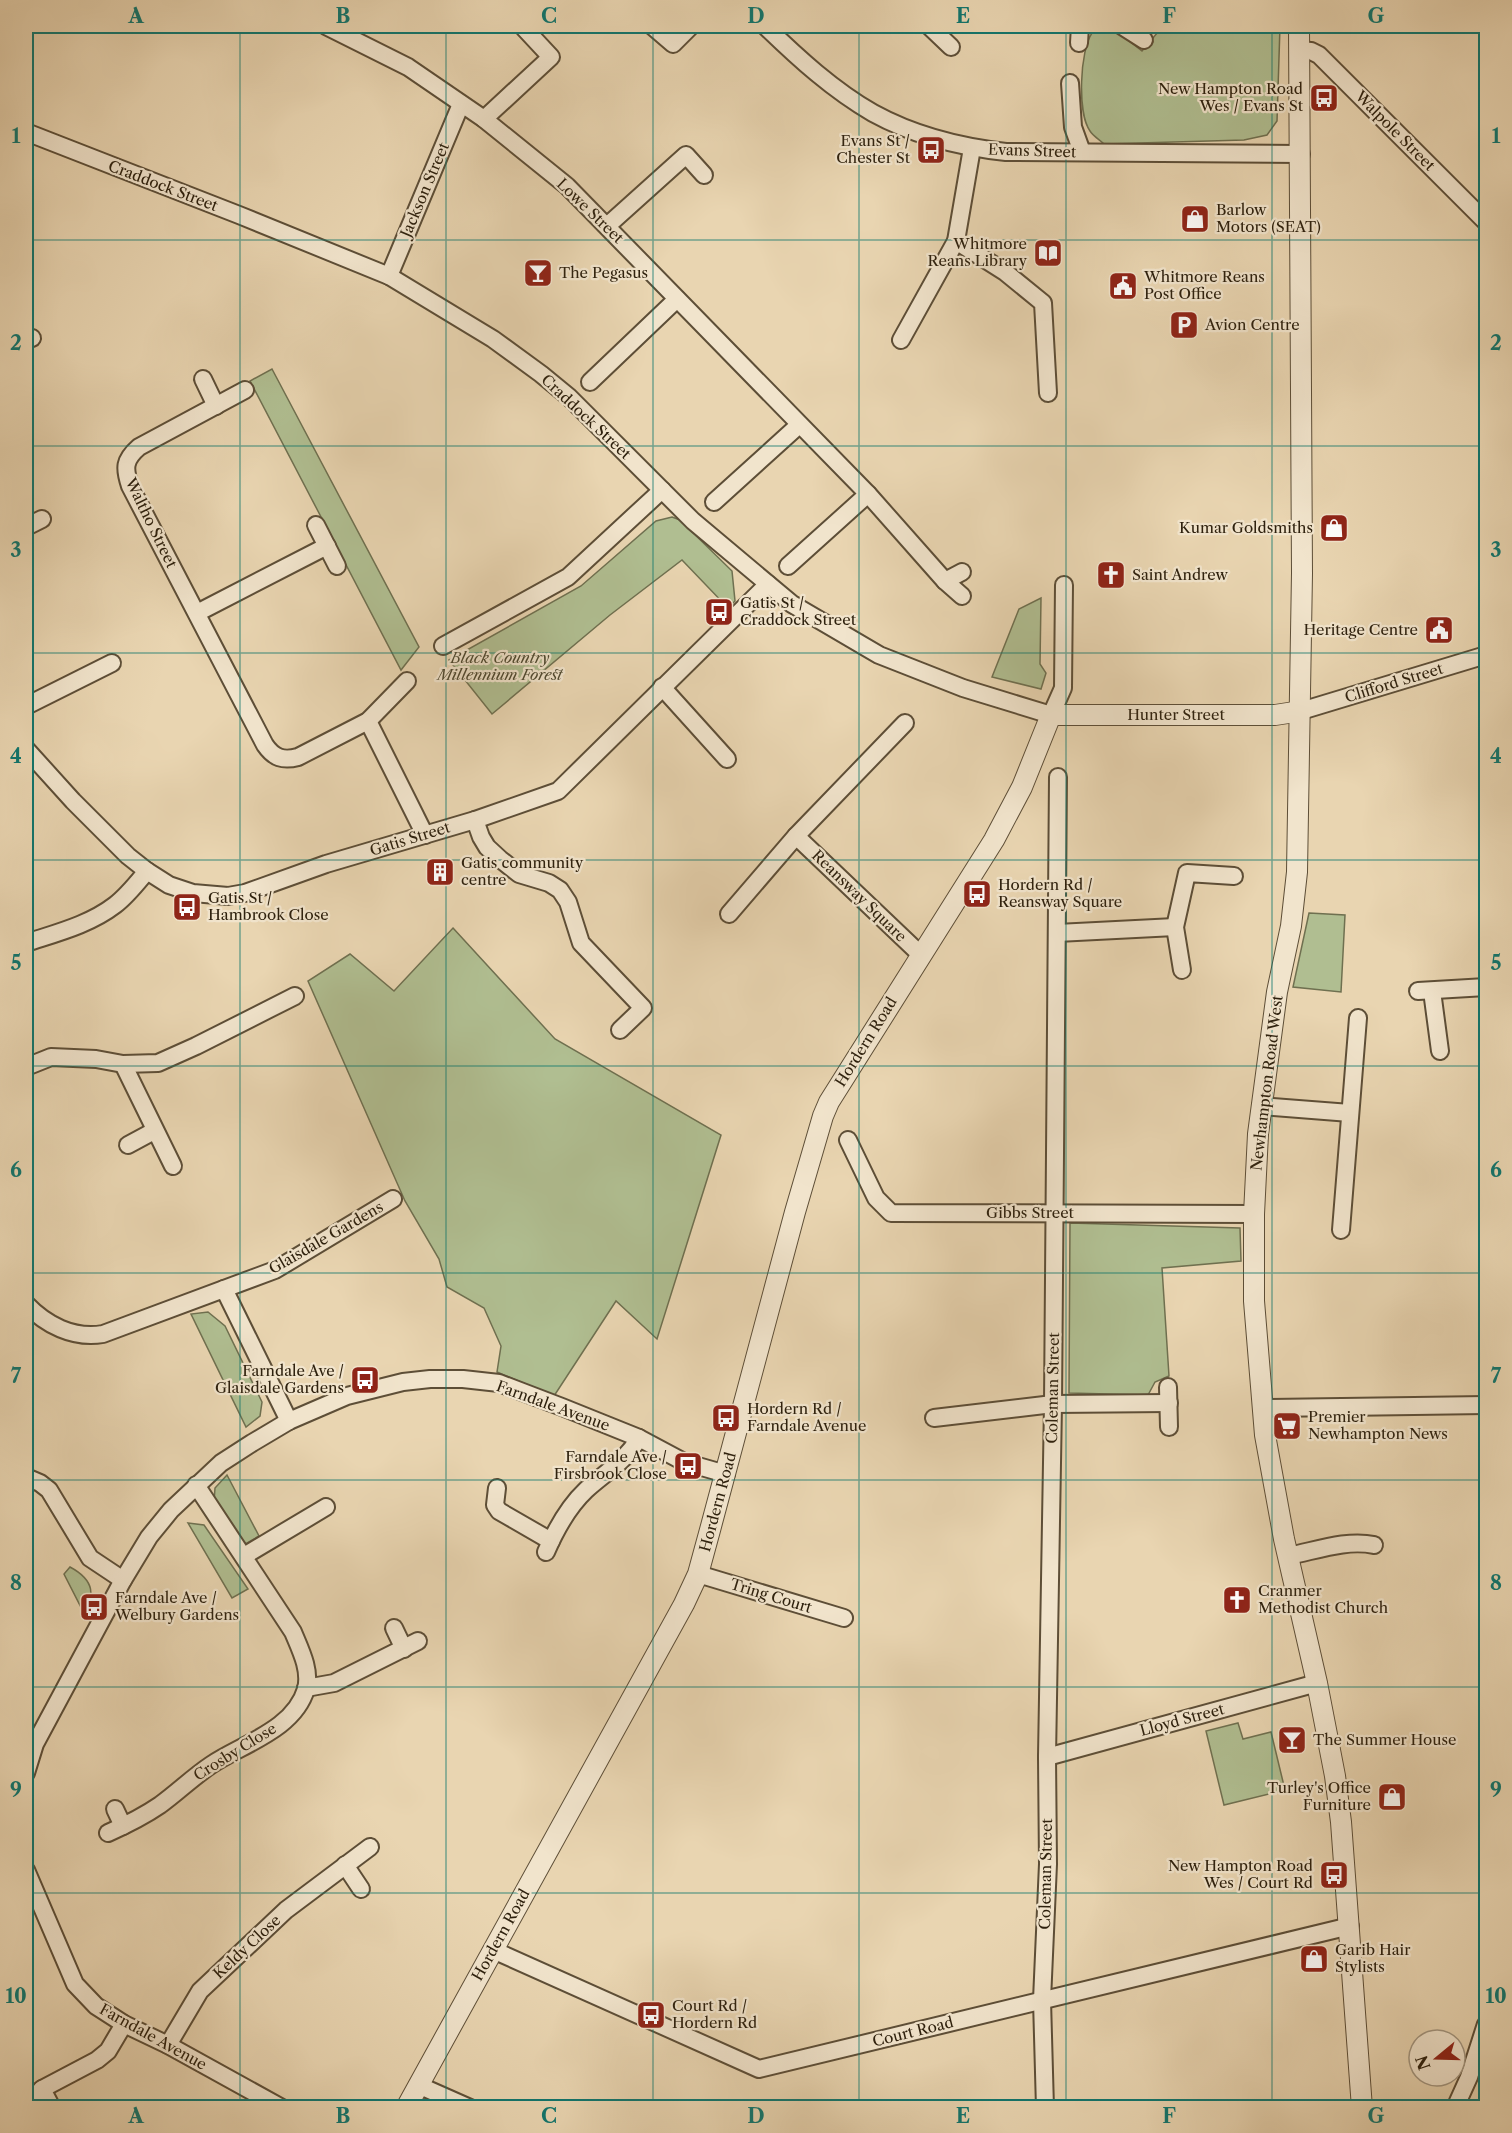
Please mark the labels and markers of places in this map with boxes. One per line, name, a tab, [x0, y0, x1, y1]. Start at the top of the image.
place label: New Hampton Road Wes / Evans St	[1158, 79, 1304, 115]
bus stop icon: New Hampton Road Wes / Evans St	[1308, 82, 1340, 114]
place label: Evans St / Chester St	[836, 131, 911, 167]
bus stop icon: Evans St / Chester St	[915, 134, 947, 166]
place label: Barlow Motors (SEAT)	[1216, 200, 1321, 236]
shop icon: Barlow Motors (SEAT)	[1179, 203, 1211, 235]
place label: Whitmore Reans Library	[928, 234, 1028, 270]
library icon: Whitmore Reans Library	[1032, 237, 1064, 269]
bar icon: The Pegasus	[522, 257, 554, 289]
place label: The Pegasus	[559, 263, 648, 282]
place label: Whitmore Reans Post Office	[1143, 267, 1265, 303]
public building icon: Whitmore Reans Post Office	[1107, 270, 1139, 302]
parking icon: Avion Centre	[1168, 309, 1200, 341]
place label: Avion Centre	[1204, 315, 1300, 334]
shop icon: Kumar Goldsmiths	[1318, 512, 1350, 544]
place label: Kumar Goldsmiths	[1179, 518, 1313, 537]
church icon: Saint Andrew	[1095, 559, 1127, 591]
place label: Saint Andrew	[1132, 565, 1228, 584]
place label: Gatis St / Craddock Street	[740, 593, 857, 629]
bus stop icon: Gatis St / Craddock Street	[703, 596, 735, 628]
public building icon: Heritage Centre	[1423, 614, 1455, 646]
place label: Heritage Centre	[1304, 620, 1418, 639]
place label: Gatis community centre	[461, 853, 584, 889]
building icon: Gatis community centre	[424, 856, 456, 888]
place label: Hordern Rd / Reansway Square	[998, 875, 1122, 911]
bus stop icon: Hordern Rd / Reansway Square	[961, 878, 993, 910]
place label: Gatis St / Hambrook Close	[208, 888, 329, 924]
bus stop icon: Gatis St / Hambrook Close	[171, 891, 203, 923]
place label: Farndale Ave / Glaisdale Gardens	[215, 1361, 344, 1397]
bus stop icon: Farndale Ave / Glaisdale Gardens	[349, 1364, 381, 1396]
place label: Hordern Rd / Farndale Avenue	[747, 1399, 866, 1435]
bus stop icon: Hordern Rd / Farndale Avenue	[710, 1402, 742, 1434]
place label: Premier Newhampton News	[1308, 1407, 1448, 1443]
supermarket icon: Premier Newhampton News	[1271, 1410, 1303, 1442]
place label: Farndale Ave / Firsbrook Close	[554, 1447, 667, 1483]
bus stop icon: Farndale Ave / Firsbrook Close	[672, 1450, 704, 1482]
place label: Cranmer Methodist Church	[1258, 1581, 1389, 1617]
church icon: Cranmer Methodist Church	[1221, 1584, 1253, 1616]
place label: Farndale Ave / Welbury Gardens	[114, 1588, 239, 1624]
bus stop icon: Farndale Ave / Welbury Gardens	[78, 1591, 110, 1623]
bar icon: The Summer House	[1276, 1724, 1308, 1756]
place label: The Summer House	[1313, 1730, 1456, 1749]
place label: Turley's Office Furniture	[1267, 1778, 1371, 1814]
shop icon: Turley's Office Furniture	[1376, 1781, 1408, 1813]
place label: New Hampton Road Wes / Court Rd	[1168, 1856, 1313, 1892]
bus stop icon: New Hampton Road Wes / Court Rd	[1318, 1859, 1350, 1891]
place label: Garib Hair Stylists	[1335, 1940, 1411, 1976]
shop icon: Garib Hair Stylists	[1298, 1943, 1330, 1975]
place label: Court Rd / Hordern Rd	[672, 1996, 757, 2032]
bus stop icon: Court Rd / Hordern Rd	[635, 1999, 667, 2031]

